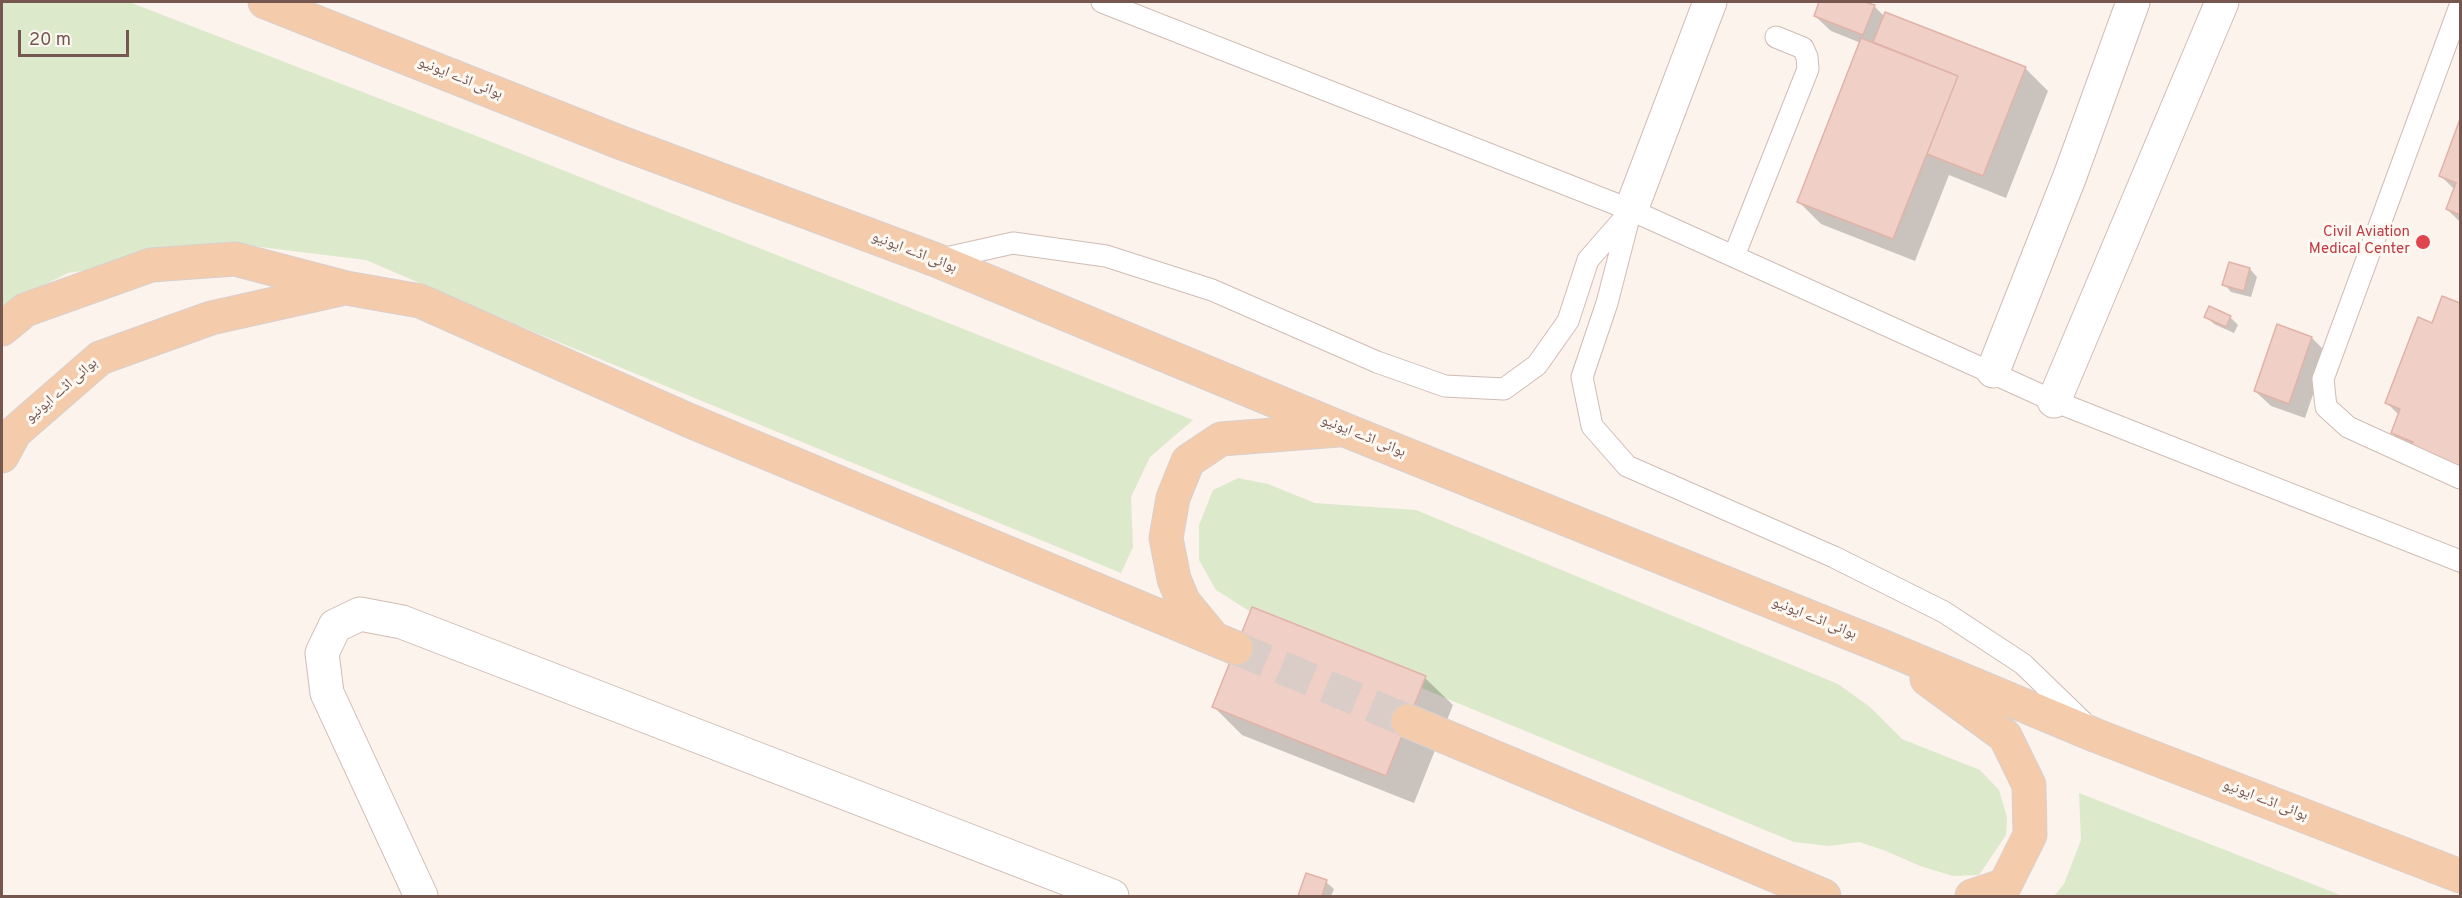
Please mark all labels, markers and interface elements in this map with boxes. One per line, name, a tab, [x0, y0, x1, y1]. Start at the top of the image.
scale bar	[21, 18, 132, 56]
text: 20 m	[29, 29, 71, 52]
street label: ہوائی اڈے ایونیو	[415, 54, 505, 104]
place label: Civil Aviation Medical Center	[2309, 224, 2410, 259]
street label: ہوائی اڈے ایونیو	[869, 228, 959, 278]
marker: Civil Aviation Medical Center	[2414, 233, 2432, 251]
street label: ہوائی اڈے ایونیو	[22, 355, 102, 427]
street label: ہوائی اڈے ایونیو	[1318, 412, 1408, 462]
street label: ہوائی اڈے ایونیو	[1769, 594, 1859, 644]
street label: ہوائی اڈے ایونیو	[2220, 776, 2310, 826]

